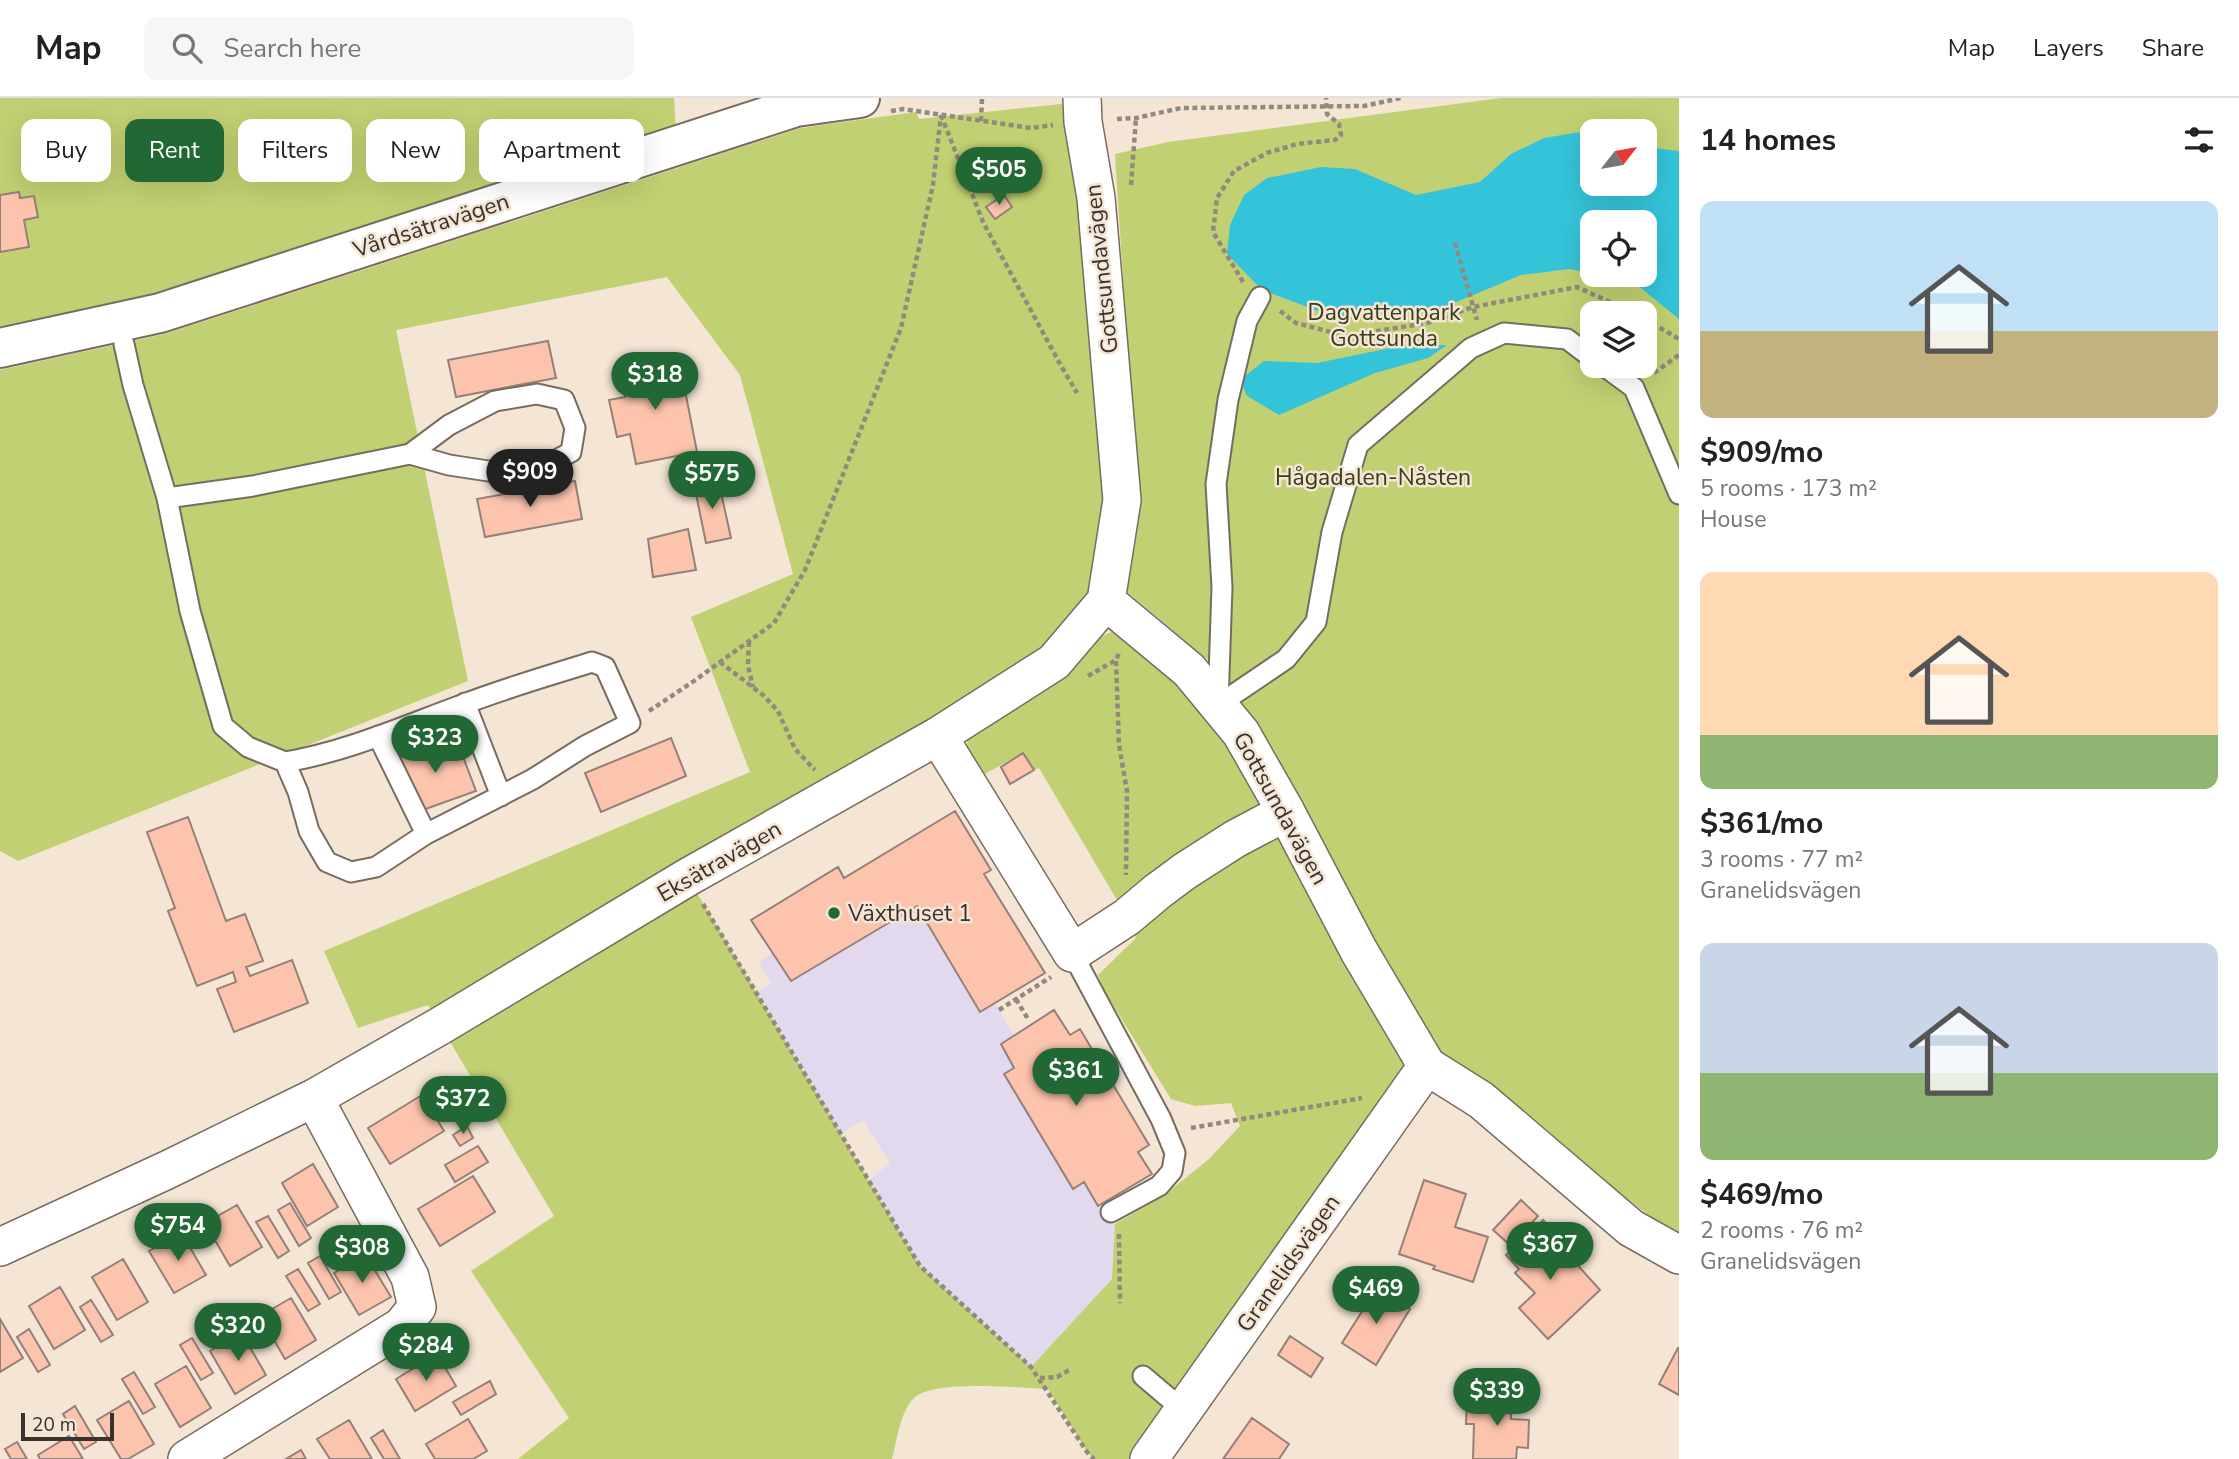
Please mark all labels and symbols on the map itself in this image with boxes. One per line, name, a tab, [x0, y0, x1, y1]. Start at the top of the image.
north arrow	[1580, 119, 1657, 196]
pin: $505	[958, 148, 1040, 207]
street label: Gottsundavägen	[1077, 183, 1126, 355]
street label: Vårdsätravägen	[348, 186, 513, 266]
park label: Dagvattenpark Gottsunda	[1308, 297, 1461, 354]
pin: $318	[614, 352, 696, 412]
pin: $909	[489, 450, 571, 509]
pin: $575	[671, 452, 753, 511]
park label: Hågadalen-Nåsten	[1275, 462, 1471, 493]
pin: $323	[394, 716, 476, 775]
street label: Gottsundavägen	[1226, 726, 1335, 890]
street label: Eksätravägen	[651, 813, 787, 910]
place label: Växthuset 1	[847, 898, 972, 929]
marker: Växthuset 1	[826, 905, 842, 921]
pin: $361	[1035, 1048, 1117, 1108]
pin: $372	[422, 1076, 504, 1136]
street label: Granelidsvägen	[1229, 1188, 1347, 1338]
pin: $754	[137, 1204, 219, 1263]
pin: $367	[1509, 1222, 1591, 1282]
pin: $308	[321, 1226, 403, 1285]
pin: $469	[1335, 1266, 1417, 1326]
pin: $320	[197, 1304, 279, 1363]
pin: $284	[385, 1324, 467, 1383]
pin: $339	[1456, 1368, 1538, 1428]
scale bar	[21, 1410, 114, 1442]

